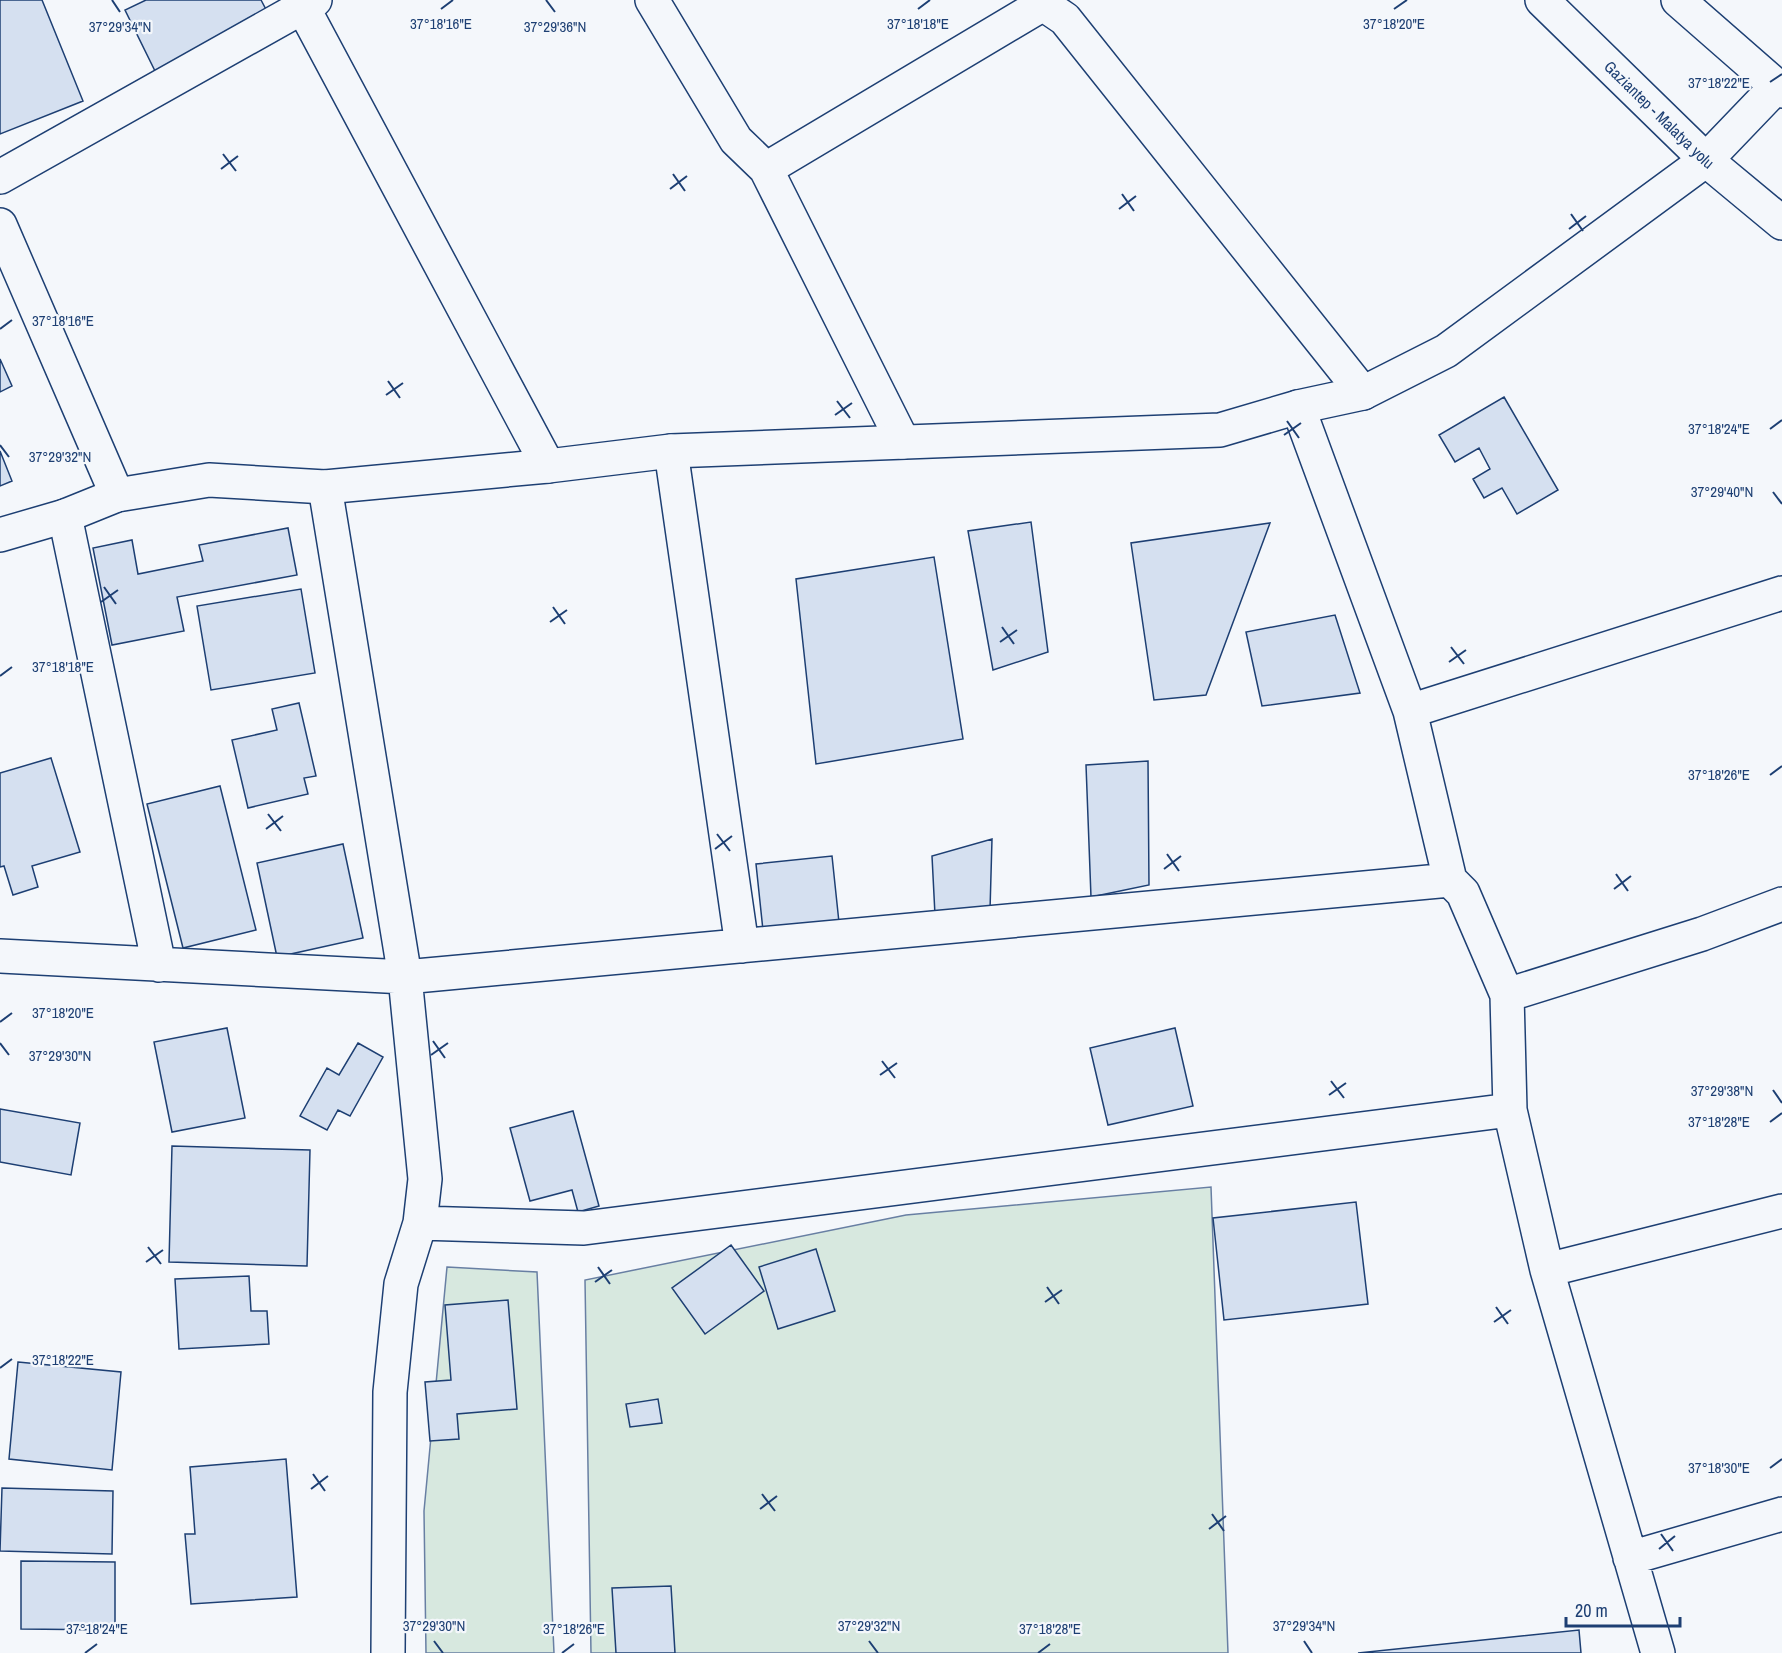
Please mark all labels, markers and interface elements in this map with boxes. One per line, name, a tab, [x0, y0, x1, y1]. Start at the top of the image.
text: 37°18'16"E	[410, 13, 472, 34]
text: 37°18'18"E	[887, 13, 949, 34]
text: 37°18'20"E	[1363, 13, 1425, 34]
text: 37°29'34"N	[89, 16, 151, 37]
text: 37°29'36"N	[524, 16, 586, 37]
street label: Gaziantep - Malatya yolu	[1599, 56, 1719, 173]
text: 37°18'22"E	[1688, 72, 1750, 93]
text: 37°18'16"E	[32, 310, 94, 331]
text: 37°18'24"E	[1688, 418, 1750, 439]
text: 37°29'32"N	[29, 446, 91, 467]
text: 37°29'40"N	[1691, 481, 1753, 502]
text: 37°18'18"E	[32, 656, 94, 677]
text: 37°18'26"E	[1688, 764, 1750, 785]
text: 37°18'20"E	[32, 1002, 94, 1023]
text: 37°29'30"N	[29, 1045, 91, 1066]
text: 37°29'38"N	[1691, 1080, 1753, 1101]
text: 37°18'28"E	[1688, 1111, 1750, 1132]
text: 37°18'22"E	[32, 1349, 94, 1370]
text: 37°18'30"E	[1688, 1457, 1750, 1478]
scale bar	[1566, 1590, 1680, 1628]
text: 20 m	[1575, 1598, 1608, 1623]
text: 37°29'30"N	[403, 1615, 465, 1636]
text: 37°29'32"N	[838, 1615, 900, 1636]
text: 37°29'34"N	[1273, 1615, 1335, 1636]
text: 37°18'24"E	[66, 1618, 128, 1639]
text: 37°18'26"E	[543, 1618, 605, 1639]
text: 37°18'28"E	[1019, 1618, 1081, 1639]

